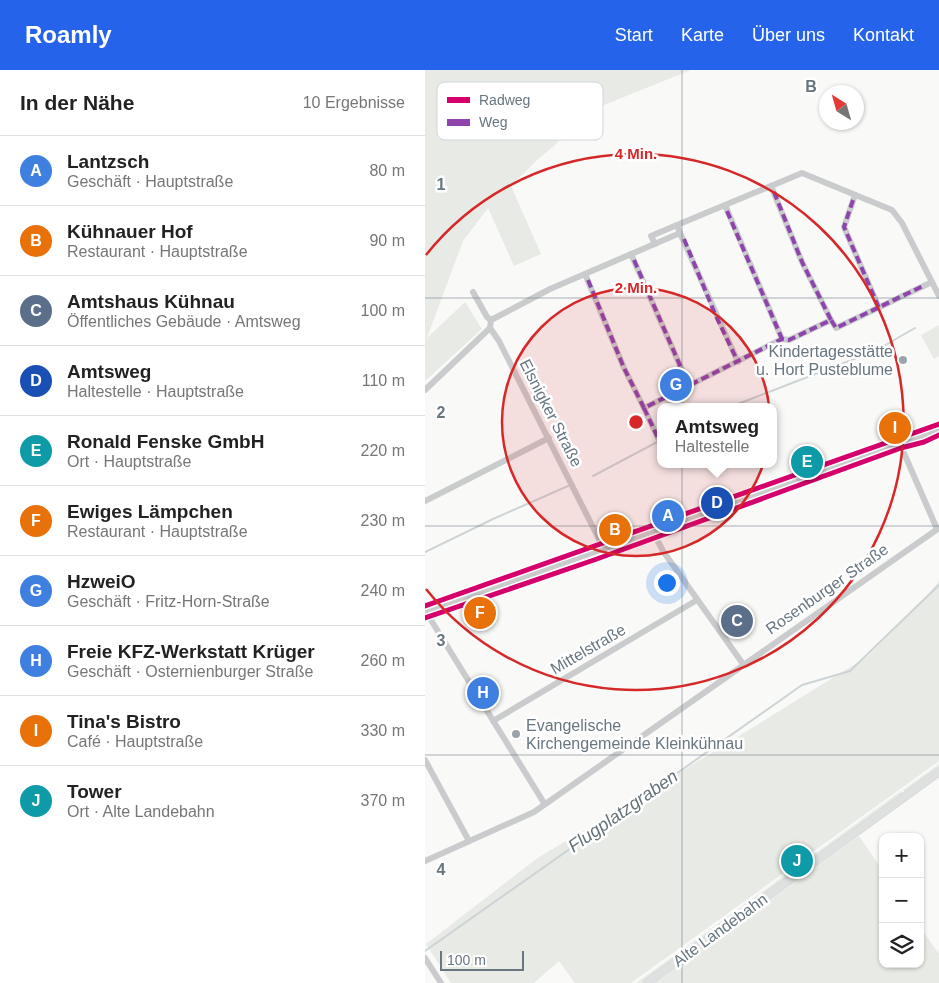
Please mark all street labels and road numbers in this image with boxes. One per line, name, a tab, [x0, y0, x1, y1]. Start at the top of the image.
street label: Elsnigker Straße	[517, 356, 585, 470]
street label: Rosenburger Straße	[763, 540, 891, 638]
street label: Mittelstraße	[548, 621, 629, 677]
street label: Alte Landebahn	[670, 890, 770, 970]

